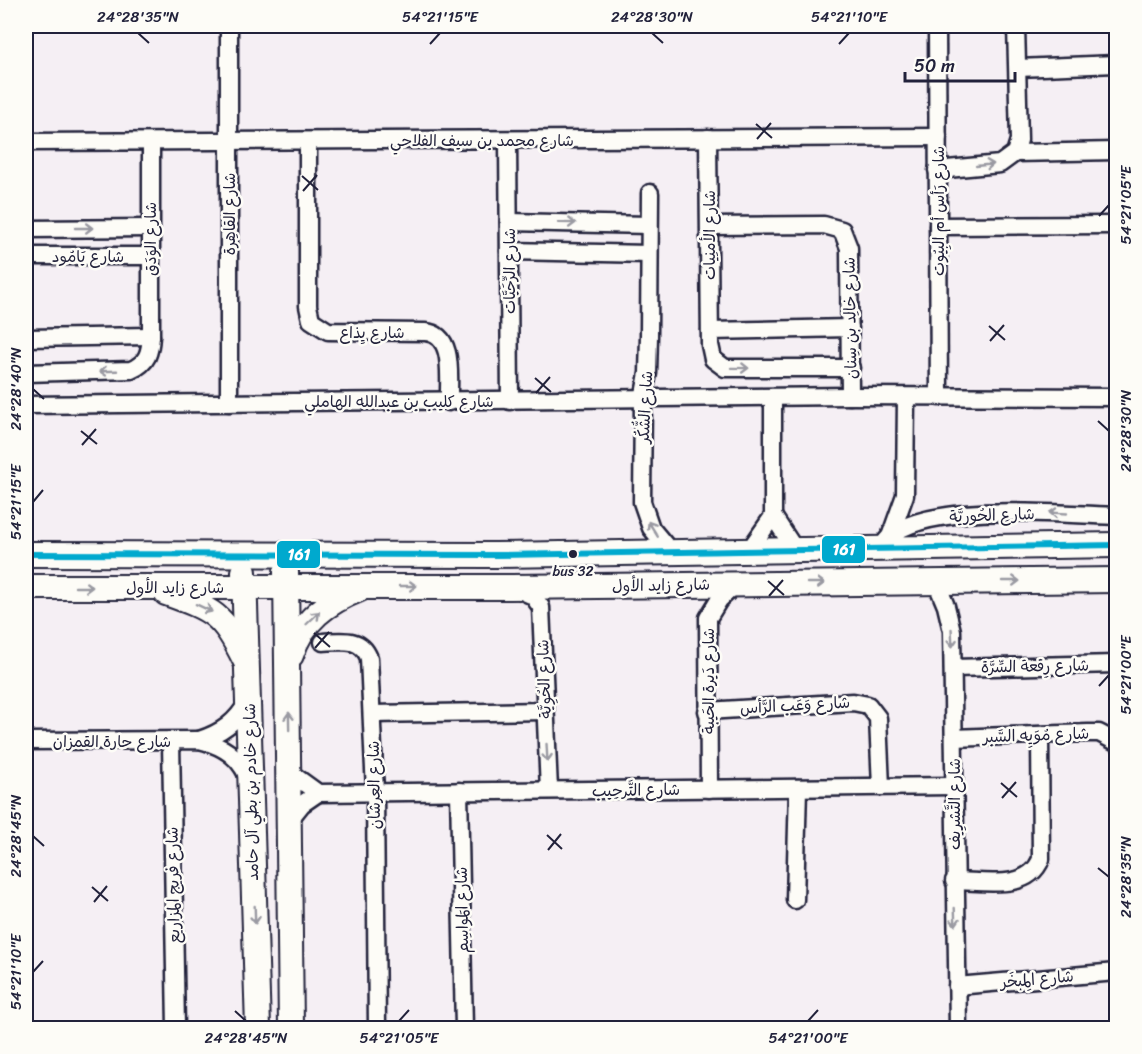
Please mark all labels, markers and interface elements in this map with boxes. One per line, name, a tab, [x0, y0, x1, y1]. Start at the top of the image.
text: 24°28'35"N	[97, 4, 179, 30]
text: 54°21'15"E	[402, 4, 480, 30]
text: 24°28'30"N	[611, 4, 694, 30]
text: 54°21'10"E	[811, 4, 889, 30]
scale bar	[905, 45, 1014, 83]
text: 50 m	[914, 50, 955, 82]
street label: شارع محمد بن سيف الفلاحي	[390, 126, 574, 155]
street label: شارع رَأس أم البِيُوت	[924, 146, 953, 276]
one-way arrow	[975, 159, 994, 170]
text: 54°21'05"E	[1113, 164, 1139, 244]
street label: شارع القاهِرة	[215, 173, 244, 255]
street label: شارع الأمنِيات	[695, 190, 724, 280]
street label: شارع الوَدَق	[136, 202, 165, 276]
one-way arrow	[557, 217, 577, 229]
one-way arrow	[73, 222, 93, 234]
street label: شارع الرِّحَيَّات	[495, 228, 524, 314]
street label: شارع يَامُود	[52, 242, 124, 271]
street label: شارع خالِد بن سِنان	[834, 257, 866, 379]
street label: شارع يِذاع	[339, 318, 405, 347]
text: 24°28'40"N	[3, 347, 29, 431]
one-way arrow	[729, 362, 749, 374]
one-way arrow	[98, 365, 118, 377]
street label: شارع الشُّكُر	[629, 370, 661, 446]
street label: شارع كليب بن عبدالله الهاملي	[304, 387, 494, 416]
text: 24°28'30"N	[1113, 389, 1139, 472]
text: 54°21'15"E	[3, 462, 29, 540]
street label: شارع الحُوريَّة	[949, 499, 1035, 531]
one-way arrow	[1049, 508, 1069, 519]
one-way arrow	[647, 521, 659, 538]
line badge: 161	[821, 535, 866, 564]
text: 161	[833, 535, 856, 564]
line badge: 161	[276, 540, 321, 569]
text: 161	[288, 540, 311, 569]
marker: bus 32	[567, 548, 579, 560]
place label: bus 32	[552, 559, 594, 584]
street label: شارع زايد الأول	[612, 570, 710, 600]
street label: شارع زايد الأول	[126, 573, 224, 602]
one-way arrow	[1000, 575, 1020, 587]
one-way arrow	[805, 577, 825, 589]
one-way arrow	[397, 580, 417, 592]
one-way arrow	[73, 581, 93, 593]
one-way arrow	[194, 603, 212, 615]
one-way arrow	[305, 610, 320, 625]
one-way arrow	[947, 627, 958, 647]
street label: شارع دَيرة الحَيبة	[694, 628, 723, 734]
text: 54°21'00"E	[1113, 634, 1139, 715]
street label: شارع الحُوِيَّة	[528, 639, 560, 719]
street label: شارع رِقعة السِّرَّة	[981, 651, 1089, 681]
street label: شارع وَعَب الرَّأس	[739, 688, 851, 722]
street label: شارع خادم بن بطي آل حامد	[235, 703, 267, 881]
one-way arrow	[283, 711, 295, 731]
street label: شارع مُوَيِه السَّبر	[980, 719, 1090, 751]
street label: شارع حارة القمزان	[53, 727, 171, 756]
street label: شارع العِرشان	[359, 740, 389, 830]
one-way arrow	[542, 742, 553, 762]
street label: شارع التَّشرِيف	[940, 758, 969, 850]
street label: شارع التَّرحِيب	[592, 775, 680, 805]
text: 24°28'45"N	[3, 794, 29, 877]
street label: شارع فريج المزاريع	[157, 826, 189, 944]
text: 24°28'35"N	[1113, 836, 1139, 918]
street label: شارع المَواسِم	[447, 867, 477, 953]
one-way arrow	[249, 905, 260, 925]
one-way arrow	[949, 906, 960, 926]
text: 54°21'10"E	[3, 932, 29, 1010]
street label: شارع المِبخَر	[997, 961, 1075, 997]
text: 24°28'45"N	[205, 1025, 288, 1051]
text: 54°21'05"E	[360, 1025, 440, 1051]
text: 54°21'00"E	[768, 1025, 849, 1051]

